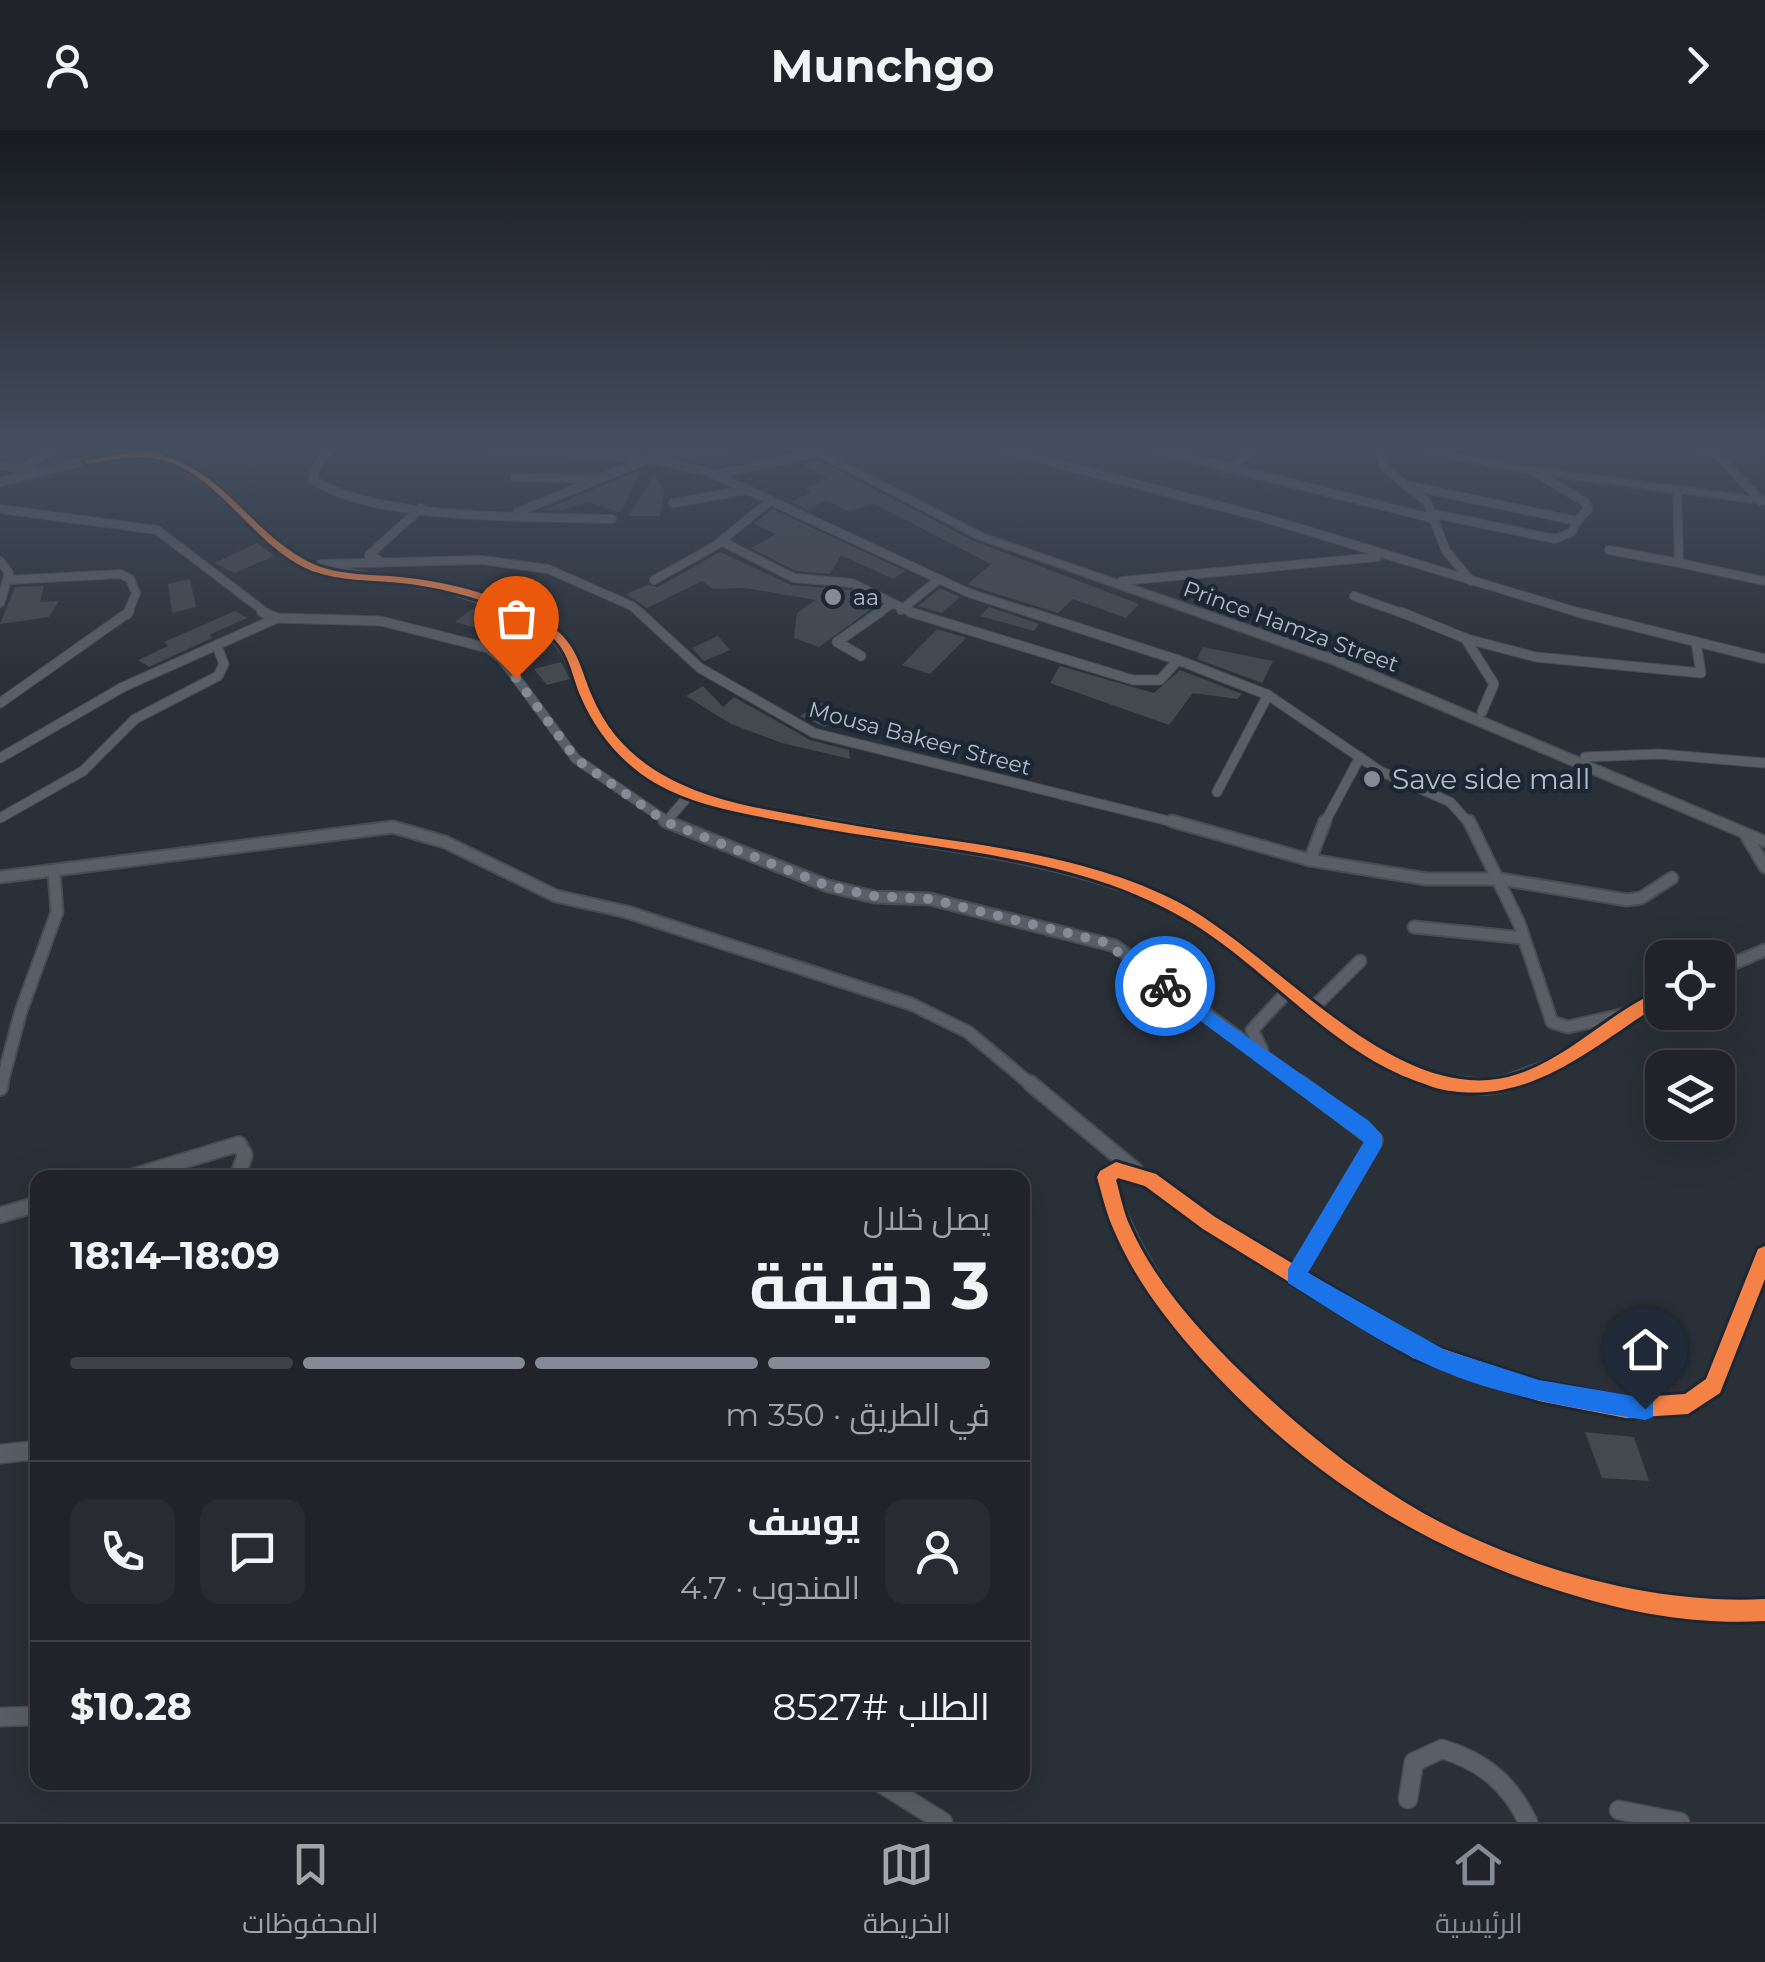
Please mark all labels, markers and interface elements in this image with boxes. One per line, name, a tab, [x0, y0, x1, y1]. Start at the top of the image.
icon: person	[40, 38, 95, 93]
text: Munchgo	[771, 38, 994, 93]
icon: forward	[1670, 38, 1725, 93]
street label: Prince Hamza Street	[1180, 575, 1402, 678]
pin	[474, 576, 559, 679]
place label: aa	[853, 584, 879, 611]
marker: aa	[822, 586, 844, 608]
icon: bag	[489, 591, 544, 646]
street label: Mousa Bakeer Street	[806, 696, 1034, 781]
place label: Save side mall	[1392, 762, 1590, 796]
marker: Save side mall	[1361, 768, 1383, 790]
courier	[1115, 936, 1215, 1036]
map controls	[1645, 940, 1735, 1140]
button: locate	[1645, 940, 1735, 1030]
icon: bike	[1138, 959, 1193, 1014]
button: layers	[1645, 1050, 1735, 1140]
text: يصل خلال	[863, 1199, 990, 1238]
text: 18:09–18:14	[70, 1232, 280, 1279]
text: 3 دقيقة	[749, 1246, 990, 1325]
pin	[1603, 1307, 1688, 1410]
icon: home	[1618, 1322, 1673, 1377]
text: في الطريق · 350 m	[725, 1395, 990, 1434]
text: يوسف	[747, 1498, 860, 1545]
button: phone	[70, 1499, 175, 1604]
button: chat	[200, 1499, 305, 1604]
button: person	[885, 1499, 990, 1604]
text: المندوب · 4.7	[680, 1568, 860, 1607]
text: $10.28	[70, 1683, 192, 1730]
text: الطلب #8527	[772, 1683, 990, 1730]
tab: المحفوظات	[242, 1837, 379, 1949]
tab: الخريطة	[863, 1837, 950, 1949]
tab: الرئيسية	[1435, 1837, 1523, 1949]

